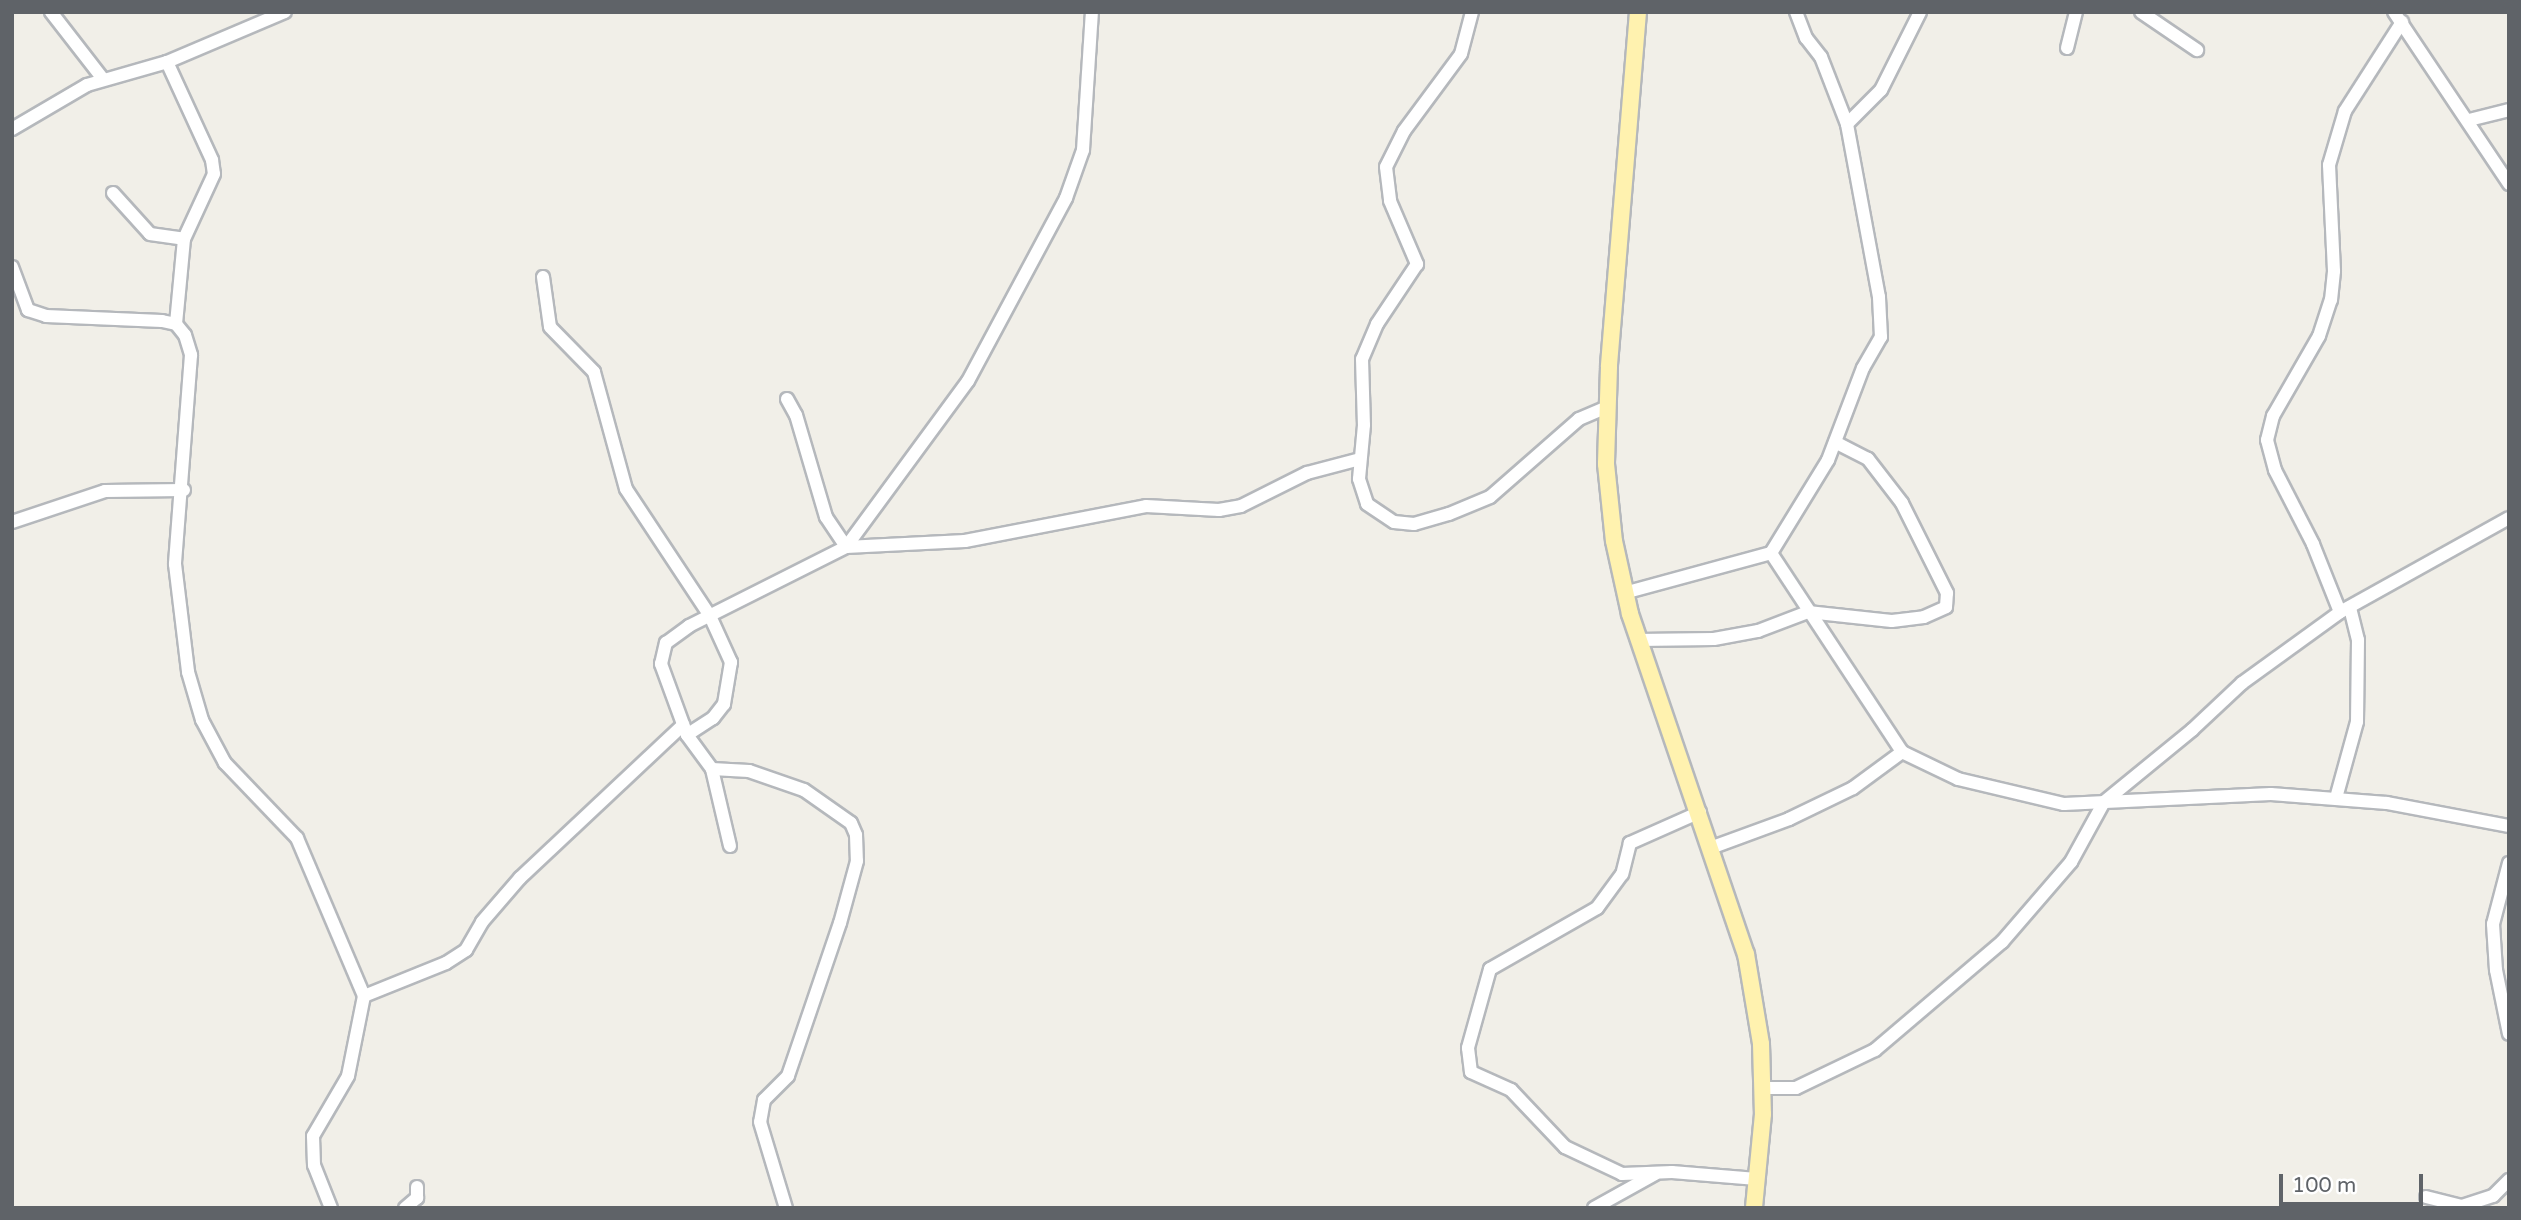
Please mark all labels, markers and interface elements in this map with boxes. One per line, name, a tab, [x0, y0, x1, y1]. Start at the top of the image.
scale bar	[2283, 1160, 2426, 1204]
text: 100 m	[2292, 1173, 2356, 1198]

